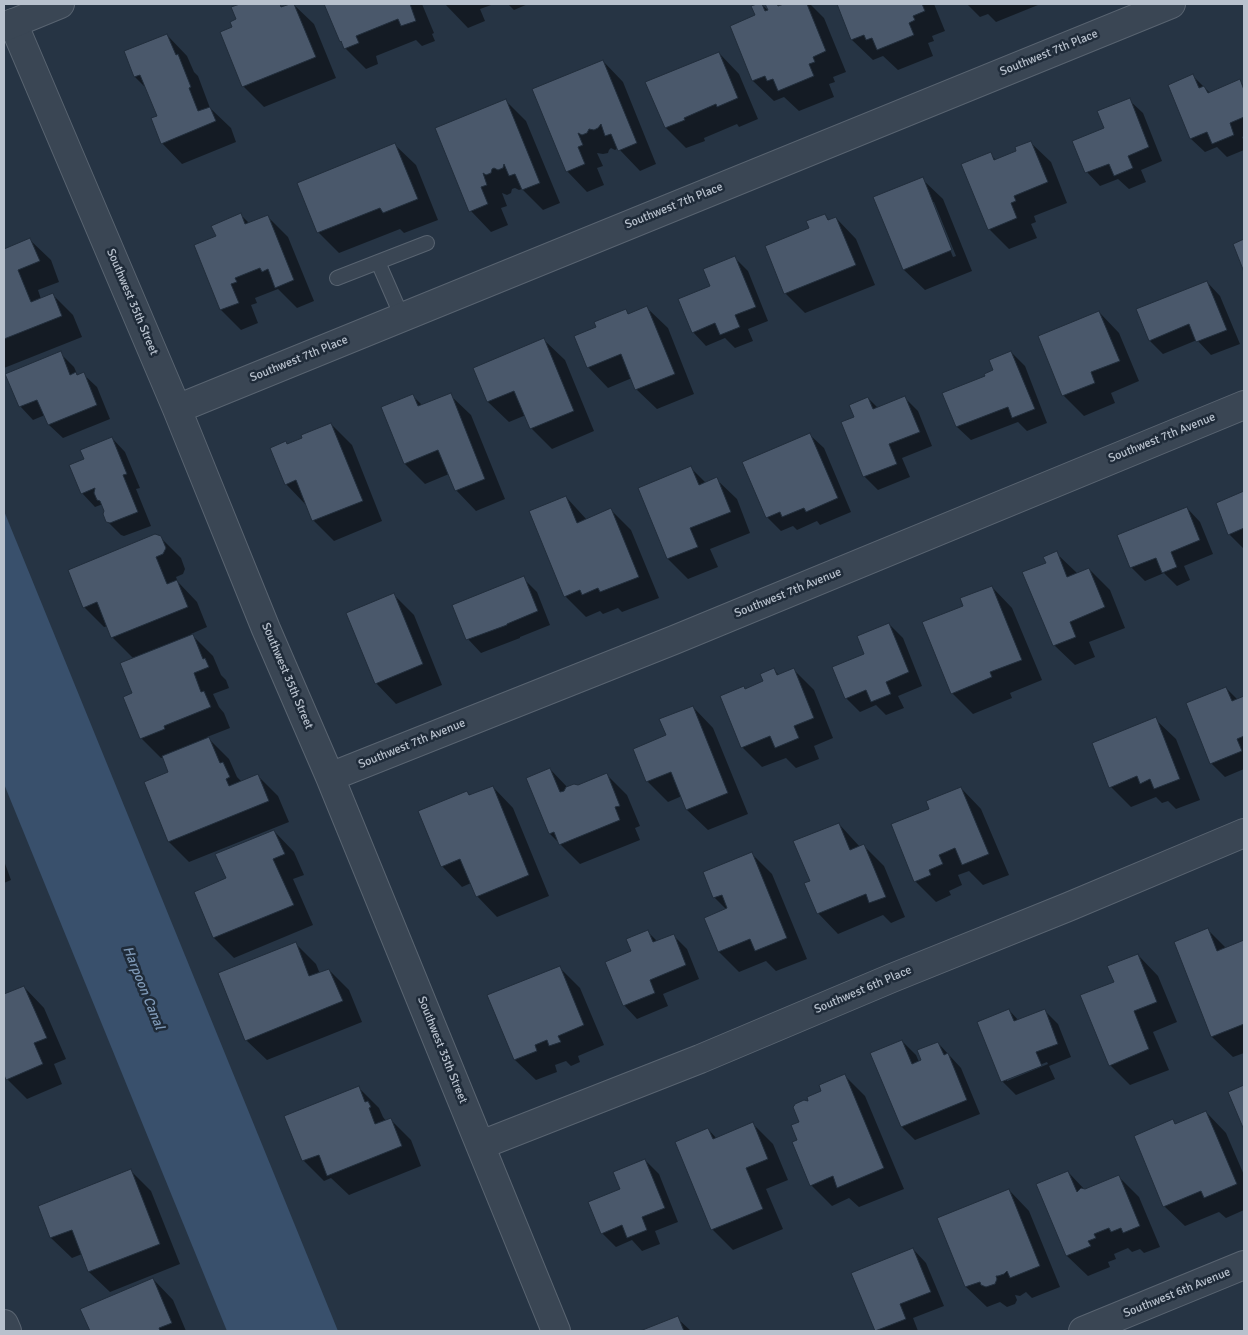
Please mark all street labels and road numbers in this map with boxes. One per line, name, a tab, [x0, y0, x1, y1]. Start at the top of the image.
street label: Southwest 7th Place	[998, 27, 1100, 79]
street label: Southwest 7th Place	[623, 180, 725, 232]
street label: Southwest 35th Street	[103, 247, 161, 357]
street label: Southwest 7th Place	[248, 333, 350, 385]
street label: Southwest 7th Avenue	[1106, 410, 1218, 466]
street label: Southwest 7th Avenue	[732, 565, 844, 621]
street label: Southwest 35th Street	[258, 621, 316, 731]
street label: Southwest 7th Avenue	[356, 716, 468, 772]
street label: Southwest 6th Place	[812, 963, 914, 1017]
street label: Southwest 35th Street	[414, 994, 470, 1106]
street label: Southwest 6th Avenue	[1121, 1265, 1233, 1321]

